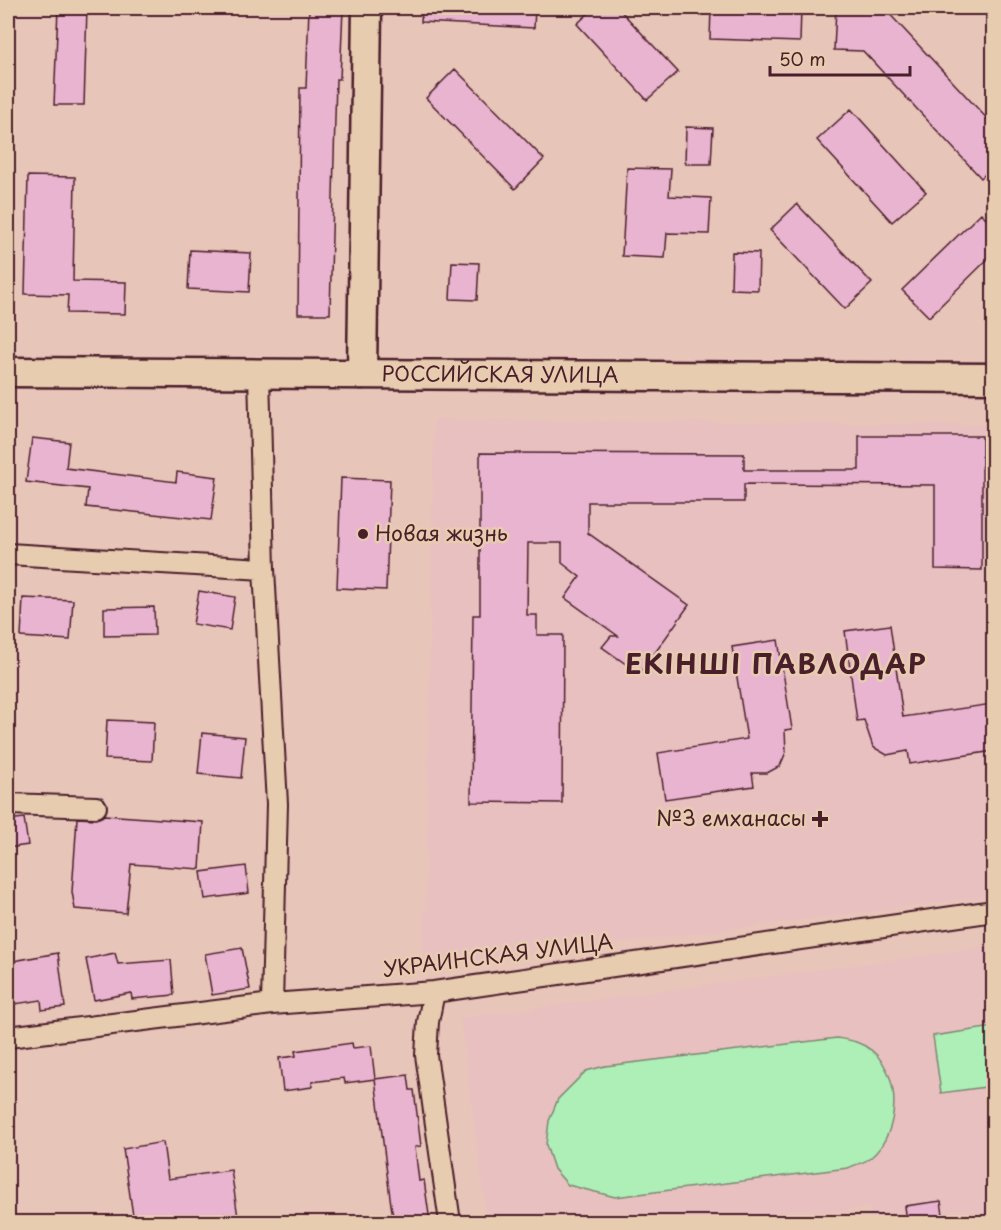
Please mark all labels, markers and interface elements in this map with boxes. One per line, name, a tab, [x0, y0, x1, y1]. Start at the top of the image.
scale bar	[770, 39, 910, 77]
text: 50 m	[779, 45, 826, 72]
street label: РОССИЙСКАЯ УЛИЦА	[381, 356, 619, 390]
place label: Новая жизнь	[375, 516, 508, 548]
marker: Новая жизнь	[356, 527, 370, 541]
district label: ЕКІНШІ ПАВЛОДАР	[625, 642, 927, 683]
place label: №3 емханасы	[656, 801, 806, 833]
marker: №3 емханасы	[811, 810, 829, 828]
street label: УКРАИНСКАЯ УЛИЦА	[381, 924, 615, 984]

